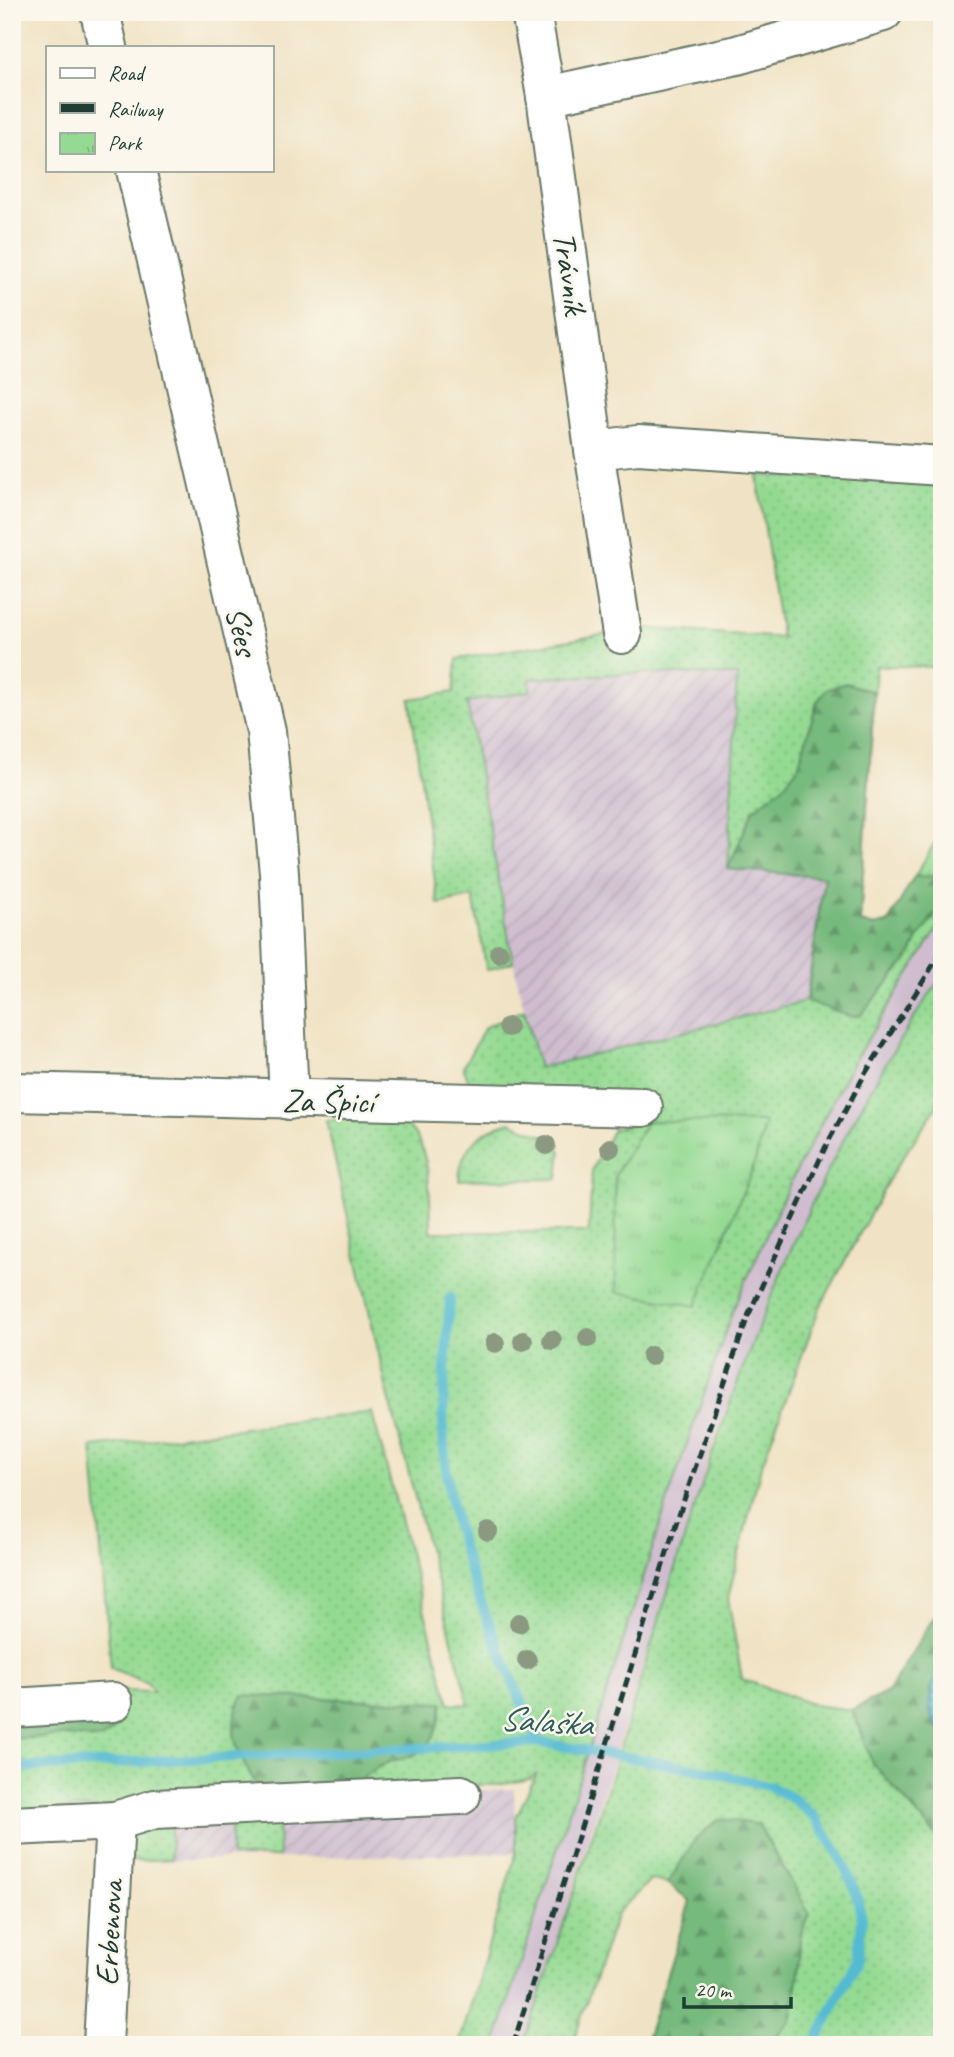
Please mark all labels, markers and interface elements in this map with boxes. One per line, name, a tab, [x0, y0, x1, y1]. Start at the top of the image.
legend	[46, 46, 273, 172]
text: Road	[108, 60, 147, 86]
text: Railway	[108, 96, 164, 122]
text: Park	[108, 130, 143, 156]
street label: Trávník	[543, 229, 597, 320]
street label: Sées	[216, 603, 269, 662]
street label: Za Špicí	[282, 1079, 381, 1123]
water label: Salaška	[499, 1695, 597, 1747]
street label: Erbenova	[85, 1877, 133, 1987]
scale bar	[684, 1966, 791, 2010]
text: 20 m	[695, 1977, 733, 2003]

